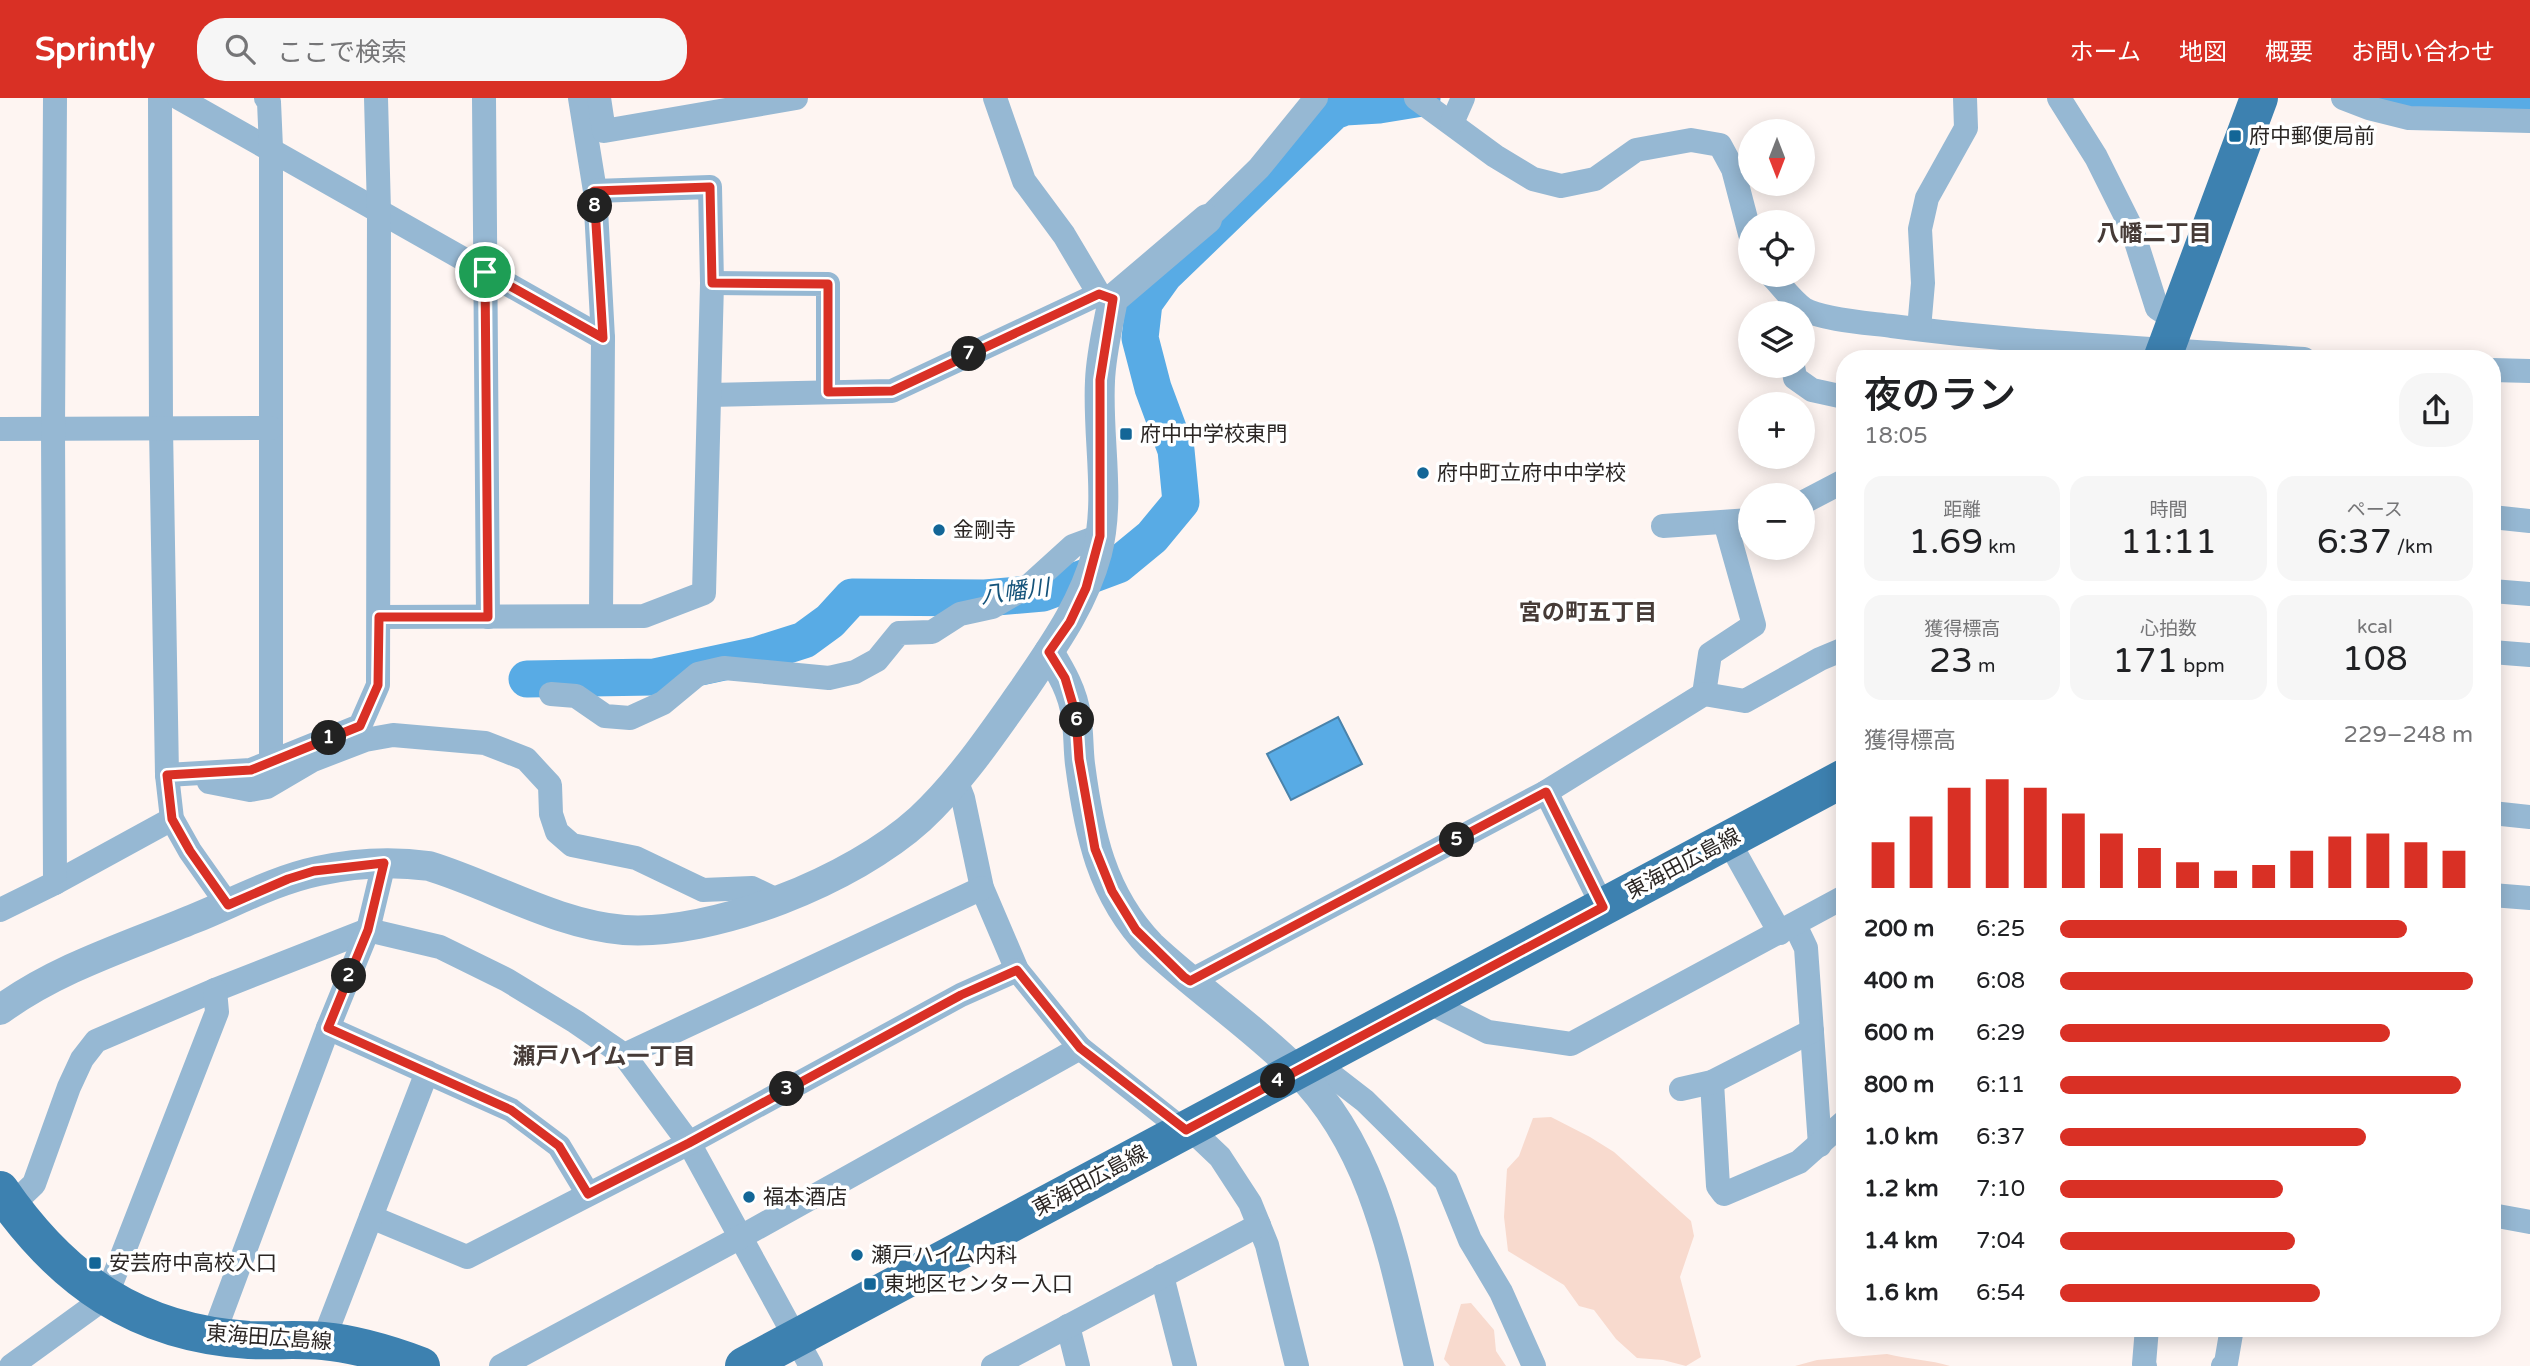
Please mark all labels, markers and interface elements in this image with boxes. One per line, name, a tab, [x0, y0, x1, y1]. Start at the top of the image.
search box	[197, 18, 687, 81]
text: Sprintly	[35, 30, 155, 69]
icon: search	[221, 30, 259, 68]
text: ここで検索	[277, 37, 407, 68]
text: ホーム	[2070, 38, 2141, 67]
text: 地図	[2179, 38, 2227, 67]
text: 概要	[2265, 38, 2313, 67]
text: お問い合わせ	[2351, 38, 2495, 67]
north arrow	[1738, 119, 1815, 196]
map controls	[1738, 119, 1815, 560]
place label: 府中郵便局前	[2249, 124, 2375, 149]
marker: 府中郵便局前	[2227, 128, 2243, 144]
pin: 8	[578, 188, 612, 224]
text: 8	[589, 194, 600, 216]
button: locate	[1738, 210, 1815, 287]
district label: 八幡二丁目	[2097, 220, 2212, 248]
pin	[455, 242, 515, 302]
icon: arrive	[466, 253, 504, 291]
button: layers	[1738, 301, 1815, 378]
pin: 7	[951, 336, 986, 372]
text: 7	[963, 342, 974, 364]
text: 夜のラン	[1864, 373, 2016, 419]
button: share	[2399, 373, 2473, 447]
button: +	[1738, 392, 1815, 469]
place label: 府中中学校東門	[1140, 422, 1287, 447]
text: 18:05	[1864, 422, 1928, 450]
marker: 府中中学校東門	[1118, 426, 1134, 442]
place label: 府中町立府中中学校	[1437, 461, 1626, 486]
marker: 府中町立府中中学校	[1415, 465, 1431, 481]
button: −	[1738, 483, 1815, 560]
text: 距離	[1943, 499, 1981, 521]
text: 時間	[2149, 499, 2188, 521]
text: ペース	[2347, 499, 2403, 521]
place label: 金剛寺	[953, 518, 1016, 543]
text: 1.69	[1908, 521, 1983, 563]
text: 11:11	[2120, 521, 2217, 563]
text: 6:37	[2317, 521, 2392, 563]
marker: 金剛寺	[931, 522, 947, 538]
text: km	[1983, 536, 2016, 558]
text: /km	[2392, 536, 2433, 558]
water label: 八幡川	[979, 574, 1054, 610]
district label: 宮の町五丁目	[1519, 599, 1657, 627]
text: kcal	[2357, 616, 2393, 638]
text: 獲得標高	[1924, 618, 2000, 640]
text: 心拍数	[2140, 618, 2197, 640]
text: 108	[2342, 638, 2408, 680]
text: 23	[1929, 640, 1973, 682]
text: 171	[2112, 640, 2178, 682]
text: m	[1973, 655, 1995, 677]
text: bpm	[2178, 655, 2225, 677]
pin: 6	[1060, 702, 1094, 738]
text: 6	[1071, 708, 1082, 730]
pin: 1	[312, 720, 346, 756]
text: 229–248 m	[2344, 721, 2473, 749]
text: 1	[323, 726, 334, 748]
text: 獲得標高	[1864, 727, 1956, 755]
pin: 5	[1440, 822, 1474, 858]
street label: 東海田広島線	[1622, 823, 1744, 905]
text: 5	[1451, 828, 1462, 850]
text: 200 m	[1864, 915, 1934, 943]
text: 6:25	[1976, 915, 2025, 943]
pin: 2	[332, 958, 366, 994]
text: 2	[343, 964, 354, 986]
text: 400 m	[1864, 967, 1934, 995]
text: 6:08	[1976, 967, 2025, 995]
text: 600 m	[1864, 1019, 1934, 1047]
text: 6:29	[1976, 1019, 2025, 1047]
district label: 瀬戸ハイム一丁目	[512, 1043, 696, 1071]
pin: 4	[1260, 1063, 1296, 1098]
text: 4	[1272, 1069, 1283, 1091]
text: 800 m	[1864, 1071, 1934, 1099]
text: 6:11	[1976, 1071, 2025, 1099]
pin: 3	[770, 1072, 804, 1107]
text: 3	[781, 1077, 792, 1099]
text: 1.0 km	[1864, 1123, 1939, 1151]
text: 6:37	[1976, 1123, 2025, 1151]
street label: 東海田広島線	[1029, 1140, 1151, 1222]
text: 1.2 km	[1864, 1175, 1939, 1203]
text: 7:10	[1976, 1175, 2025, 1203]
place label: 福本酒店	[763, 1185, 847, 1210]
marker: 福本酒店	[741, 1189, 757, 1205]
text: 1.4 km	[1864, 1227, 1938, 1255]
text: 7:04	[1976, 1227, 2025, 1255]
place label: 瀬戸ハイム内科	[871, 1243, 1017, 1268]
marker: 瀬戸ハイム内科	[849, 1247, 865, 1263]
place label: 安芸府中高校入口	[109, 1251, 277, 1276]
marker: 安芸府中高校入口	[87, 1255, 103, 1271]
place label: 東地区センター入口	[884, 1272, 1073, 1297]
marker: 東地区センター入口	[862, 1276, 878, 1292]
text: 1.6 km	[1864, 1279, 1939, 1307]
text: 6:54	[1976, 1279, 2025, 1307]
street label: 東海田広島線	[205, 1321, 333, 1355]

